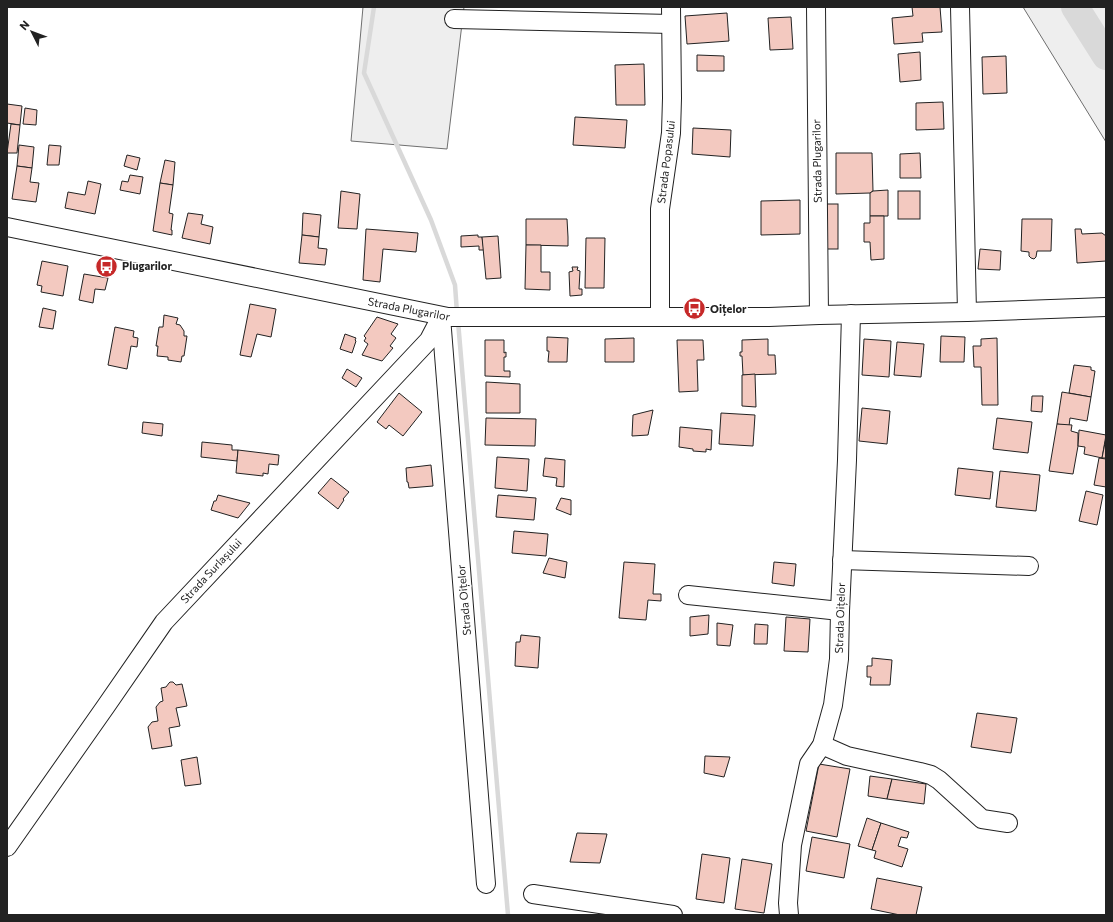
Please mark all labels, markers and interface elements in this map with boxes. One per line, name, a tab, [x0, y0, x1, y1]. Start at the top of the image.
north arrow	[12, 12, 52, 52]
text: N	[17, 18, 32, 32]
street label: Strada Plugarilor	[809, 119, 824, 203]
street label: Strada Popasului	[654, 120, 677, 204]
bus stop icon: Plugarilor	[93, 253, 119, 279]
place label: Plugarilor	[122, 259, 172, 272]
street label: Strada Plugarilor	[367, 294, 452, 323]
bus stop icon: Oițelor	[682, 296, 708, 322]
place label: Oițelor	[710, 302, 747, 316]
street label: Strada Surlașului	[177, 536, 245, 606]
street label: Strada Oițelor	[454, 563, 474, 636]
street label: Strada Oițelor	[832, 582, 848, 654]

